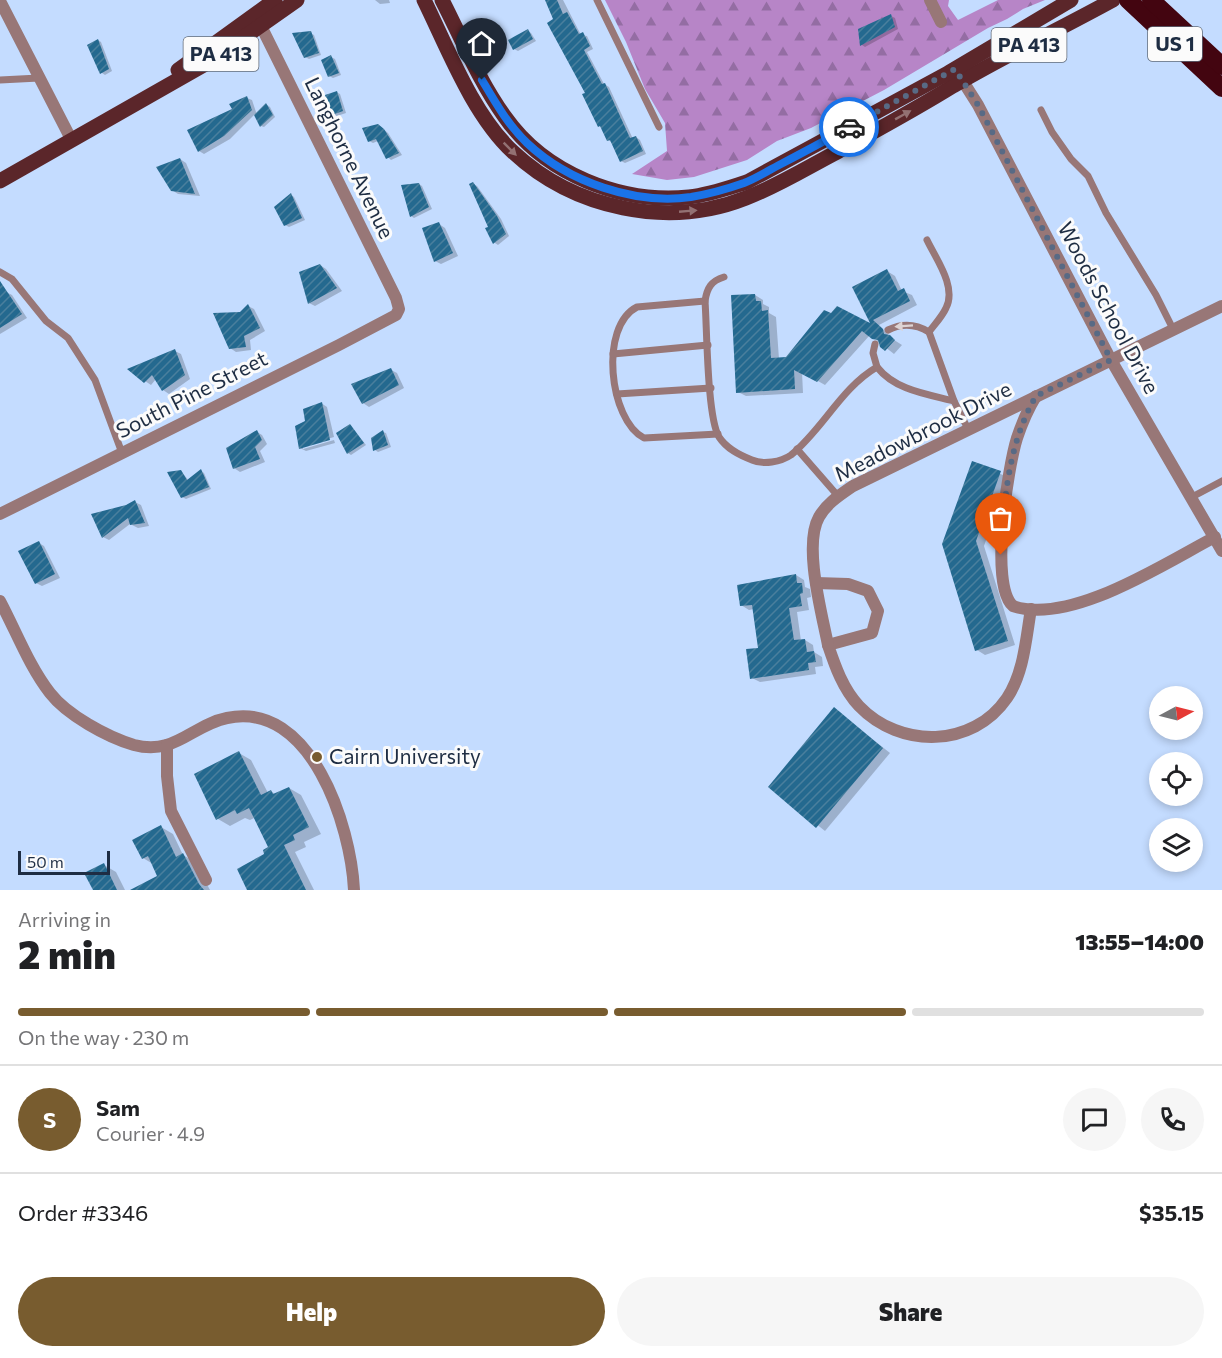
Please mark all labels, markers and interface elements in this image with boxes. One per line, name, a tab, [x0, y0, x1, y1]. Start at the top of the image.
pin	[456, 18, 507, 80]
icon: home	[465, 27, 498, 60]
road number: US 1	[1148, 27, 1202, 61]
road number: PA 413	[992, 28, 1066, 62]
road number: PA 413	[184, 37, 258, 71]
street label: Langhorne Avenue	[300, 73, 400, 242]
courier	[819, 97, 879, 157]
one-way arrow	[895, 110, 912, 120]
icon: car	[833, 111, 866, 144]
one-way arrow	[503, 142, 518, 156]
one-way arrow	[679, 206, 698, 216]
street label: Woods School Drive	[1054, 217, 1165, 397]
one-way arrow	[894, 322, 913, 331]
street label: South Pine Street	[112, 345, 271, 443]
street label: Meadowbrook Drive	[830, 375, 1015, 486]
pin	[975, 493, 1026, 555]
icon: bag	[984, 502, 1017, 535]
north arrow	[1149, 686, 1203, 740]
map controls	[1149, 686, 1203, 872]
place label: Cairn University	[329, 743, 481, 768]
marker: Cairn University	[310, 750, 324, 764]
button: locate	[1149, 752, 1203, 806]
button: layers	[1149, 818, 1203, 872]
scale bar	[18, 848, 110, 876]
text: 50 m	[27, 852, 64, 871]
text: Arriving in	[18, 907, 111, 931]
text: 13:55–14:00	[1075, 928, 1204, 955]
text: 2 min	[18, 929, 116, 977]
text: On the way · 230 m	[18, 1025, 189, 1049]
button: chat	[1063, 1088, 1126, 1151]
button: phone	[1141, 1088, 1204, 1151]
text: Sam	[96, 1094, 140, 1121]
text: S	[43, 1106, 56, 1133]
text: Courier · 4.9	[96, 1121, 205, 1145]
text: Order #3346	[18, 1199, 148, 1226]
text: $35.15	[1139, 1199, 1204, 1226]
button: Help	[18, 1277, 605, 1346]
button: Share	[617, 1277, 1204, 1346]

